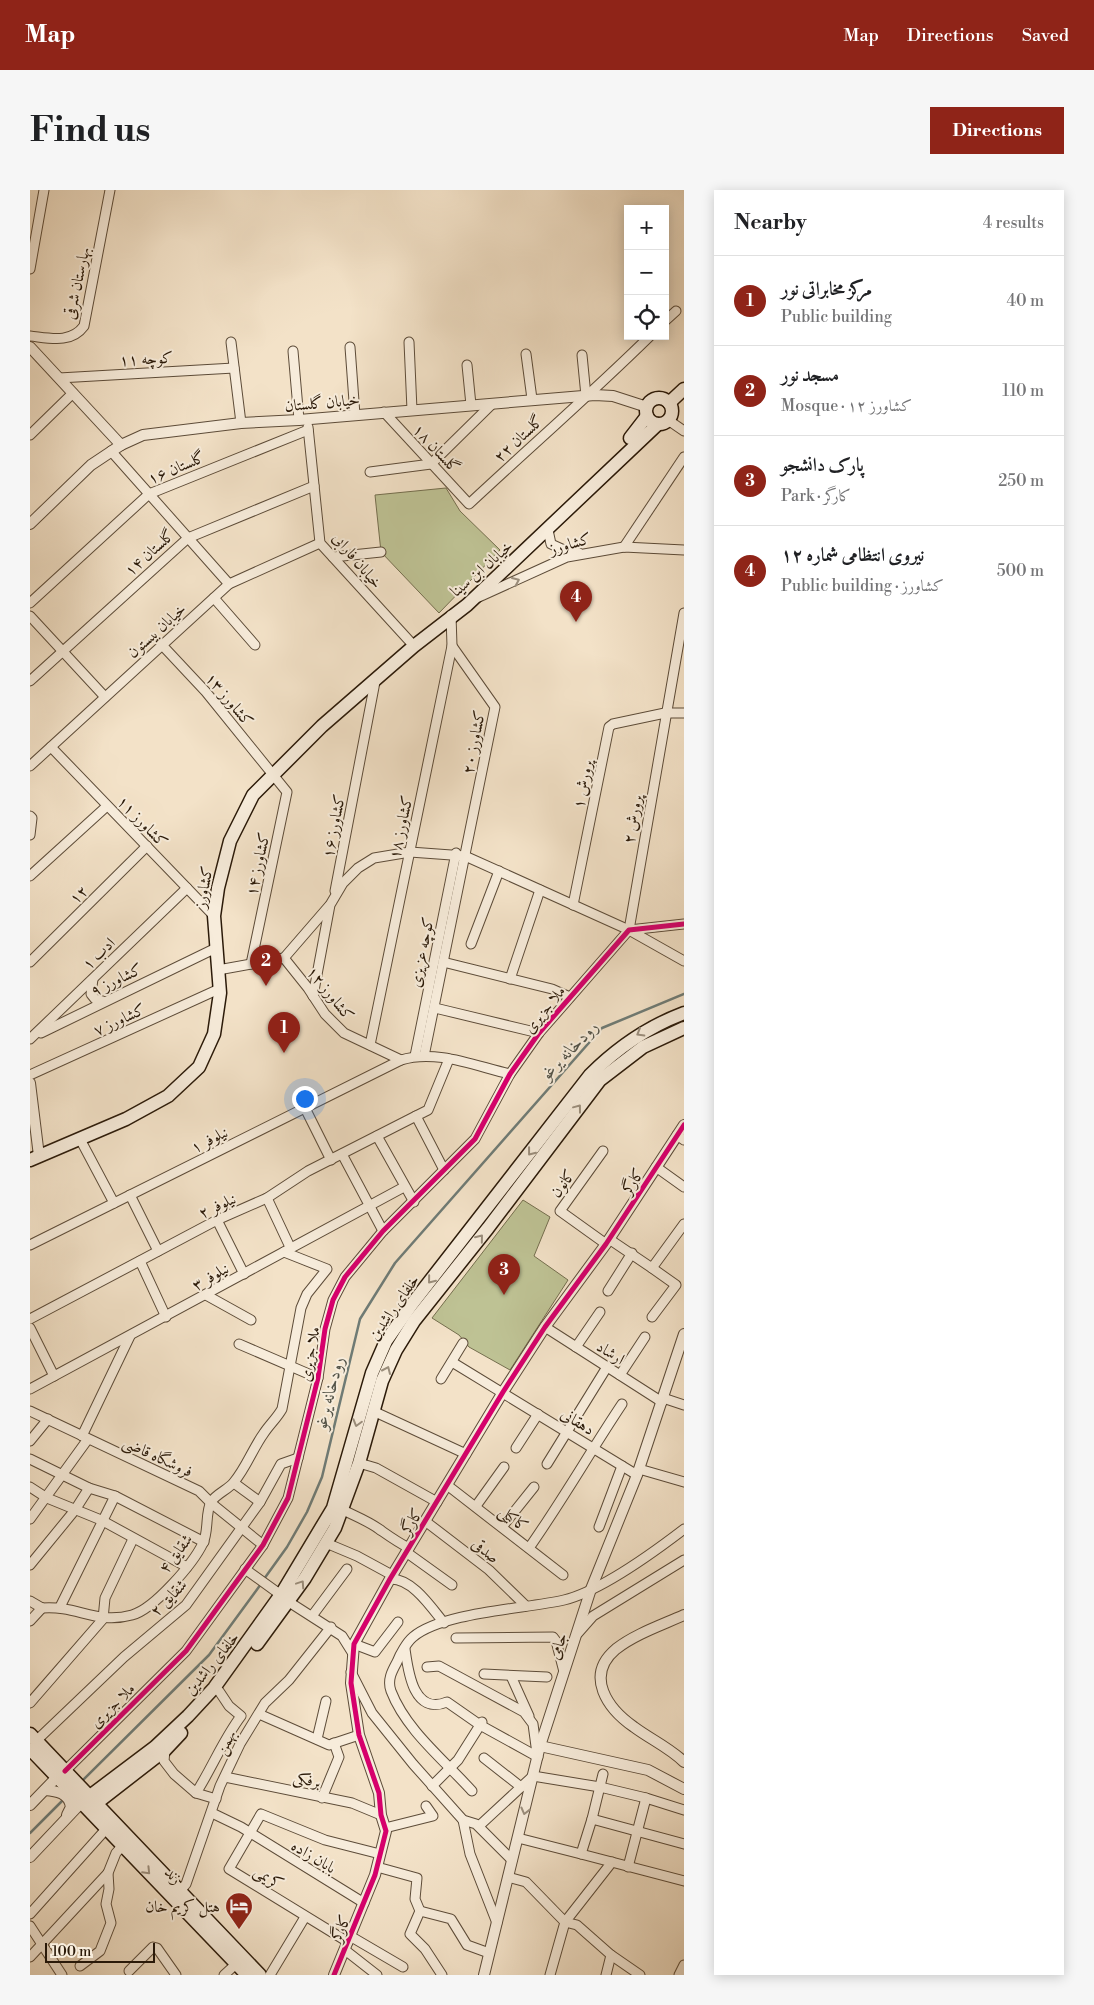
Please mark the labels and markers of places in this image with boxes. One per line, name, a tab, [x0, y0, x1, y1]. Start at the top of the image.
pin: 4	[560, 581, 592, 622]
pin: 2	[250, 945, 282, 986]
pin: 1	[268, 1012, 300, 1053]
pin: 3	[488, 1254, 520, 1295]
hotel icon: هتل کریم خان	[224, 1891, 254, 1930]
place label: هتل کریم خان	[145, 1897, 220, 1921]

